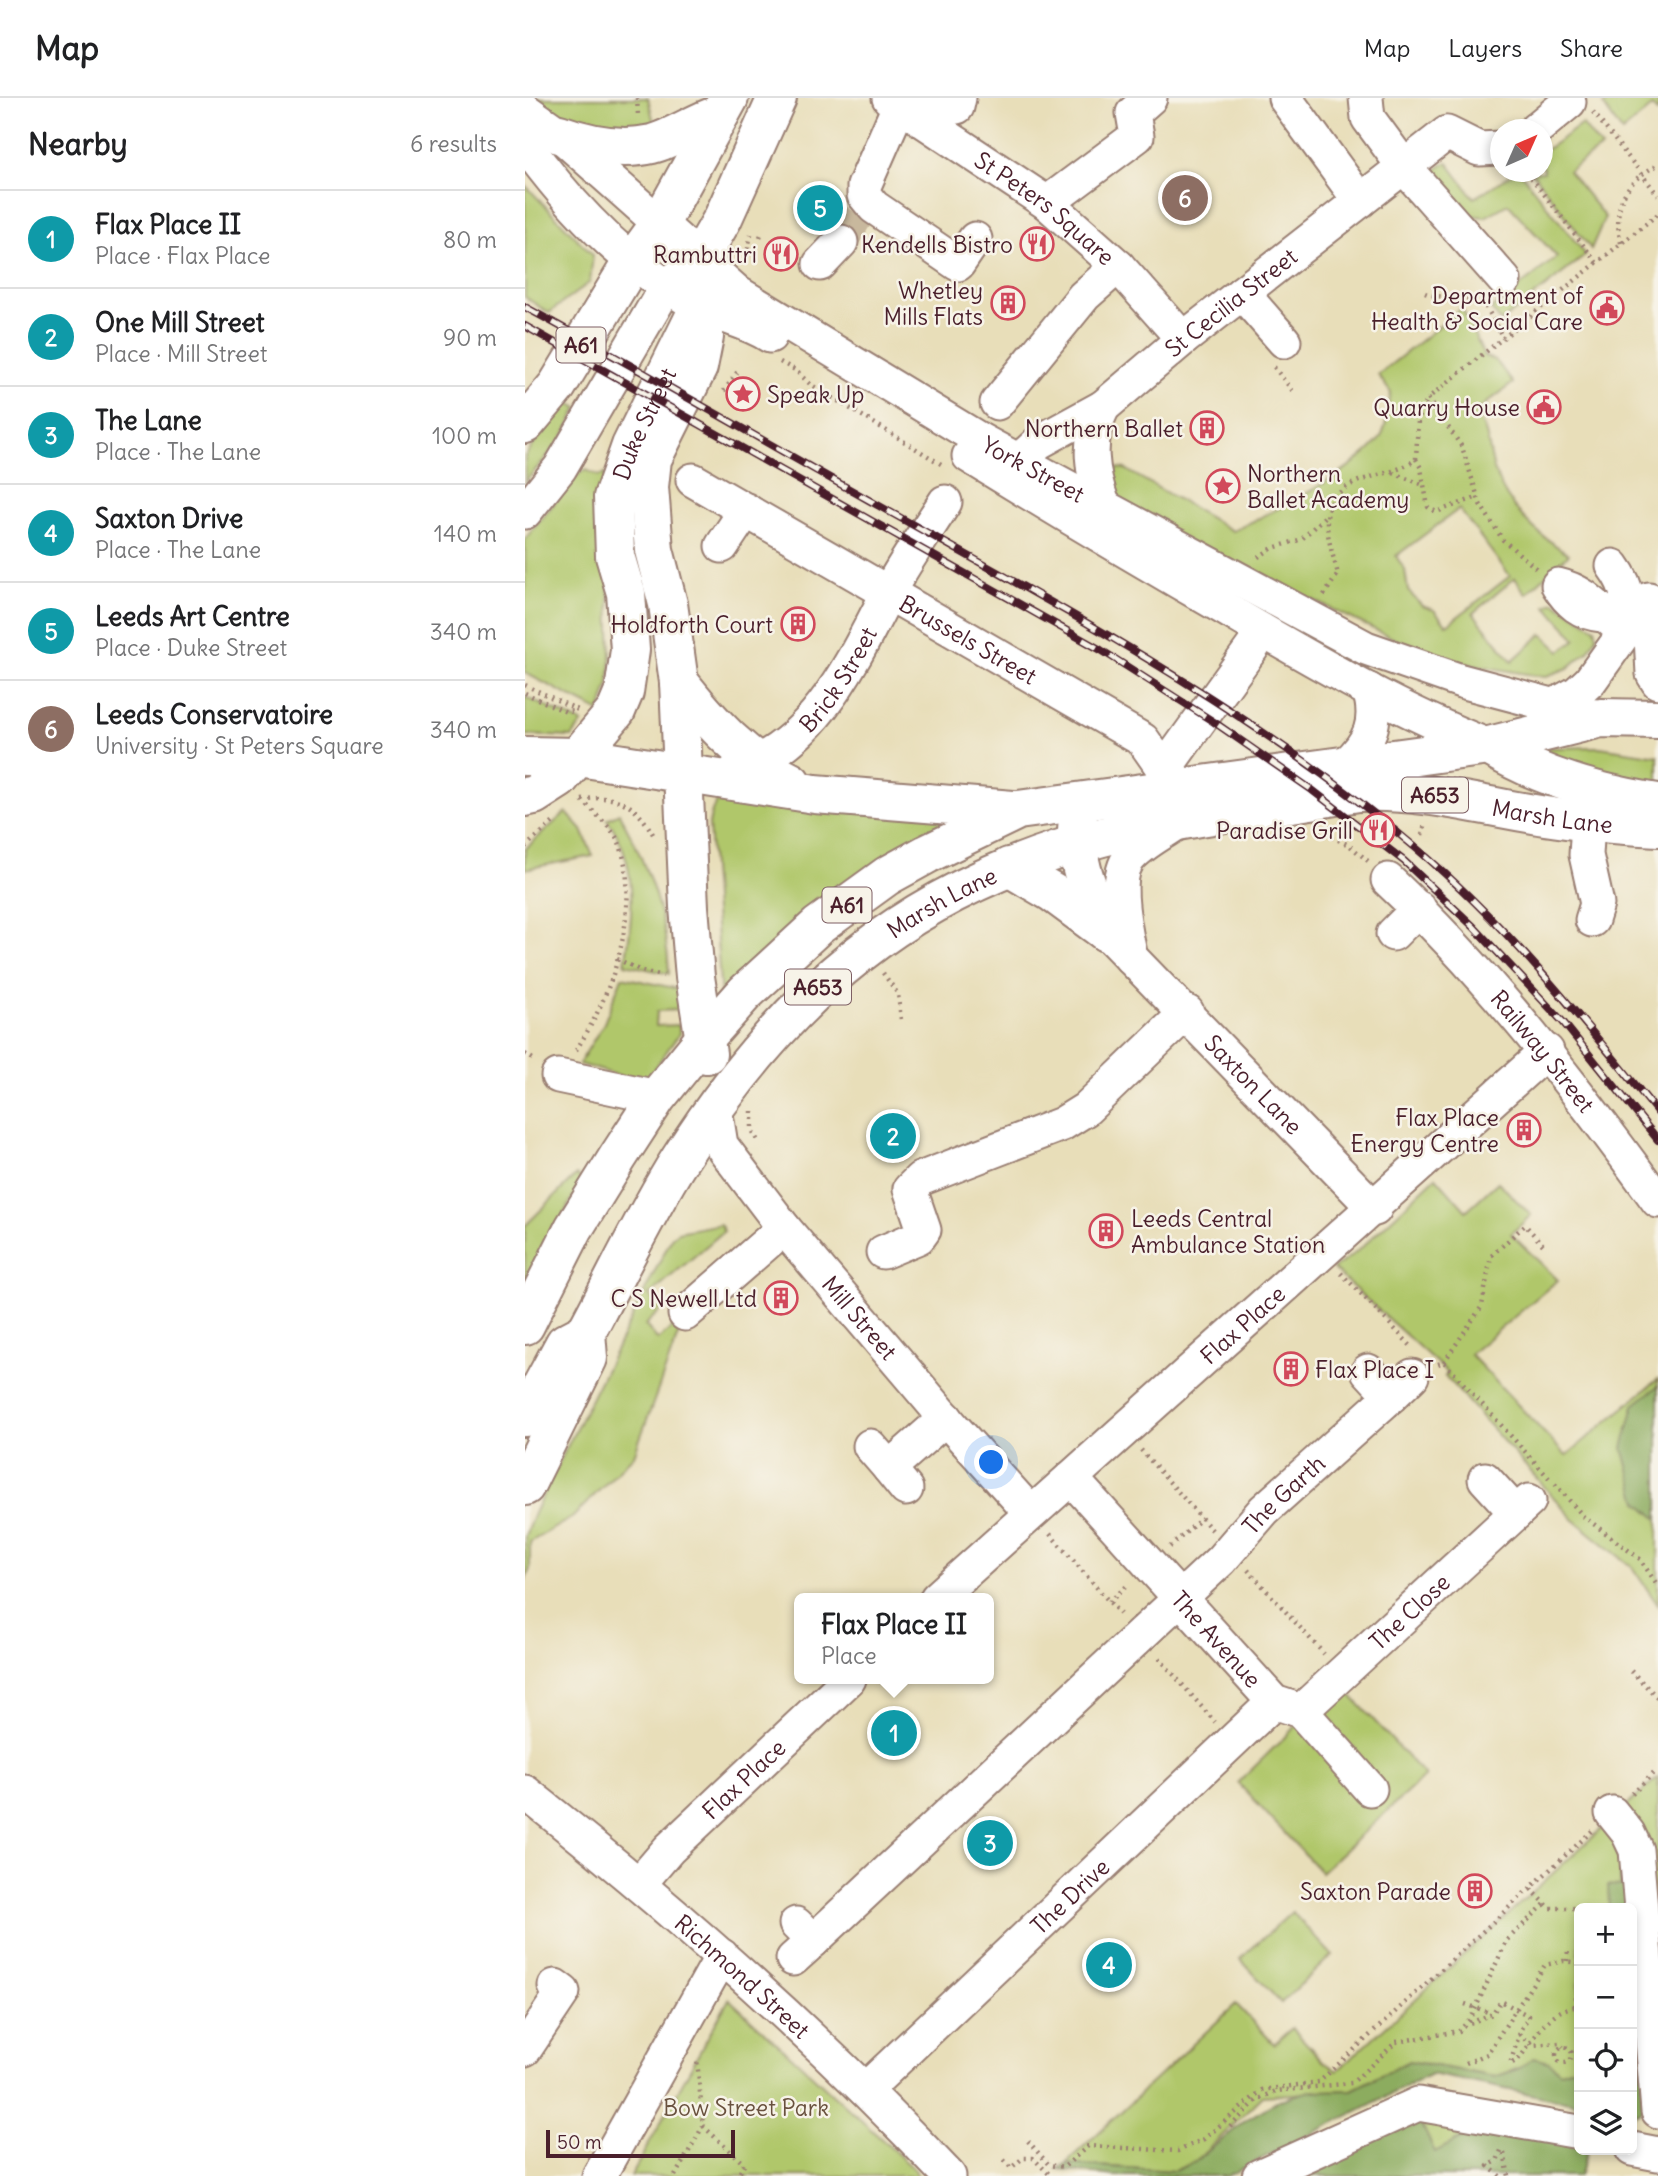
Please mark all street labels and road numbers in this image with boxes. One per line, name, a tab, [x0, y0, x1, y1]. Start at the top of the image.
street label: St Peters Square	[970, 145, 1121, 271]
street label: St Cecilia Street	[1159, 241, 1303, 363]
road number: A61	[557, 328, 605, 362]
street label: Duke Street	[606, 362, 682, 484]
street label: York Street	[977, 429, 1090, 508]
street label: Brussels Street	[895, 588, 1042, 690]
street label: Brick Street	[793, 622, 883, 738]
road number: A653	[1402, 778, 1468, 812]
street label: Marsh Lane	[1490, 792, 1614, 838]
street label: Marsh Lane	[881, 860, 1001, 944]
road number: A61	[823, 888, 871, 922]
road number: A653	[785, 970, 851, 1004]
street label: Railway Street	[1485, 984, 1601, 1118]
street label: Saxton Lane	[1199, 1028, 1309, 1140]
street label: Mill Street	[816, 1270, 904, 1365]
street label: Flax Place	[1194, 1279, 1291, 1370]
street label: The Garth	[1235, 1448, 1331, 1540]
street label: The Close	[1363, 1567, 1455, 1656]
street label: The Avenue	[1166, 1584, 1268, 1693]
street label: Flax Place	[696, 1733, 791, 1825]
street label: The Drive	[1024, 1852, 1115, 1940]
street label: Richmond Street	[669, 1908, 816, 2044]

